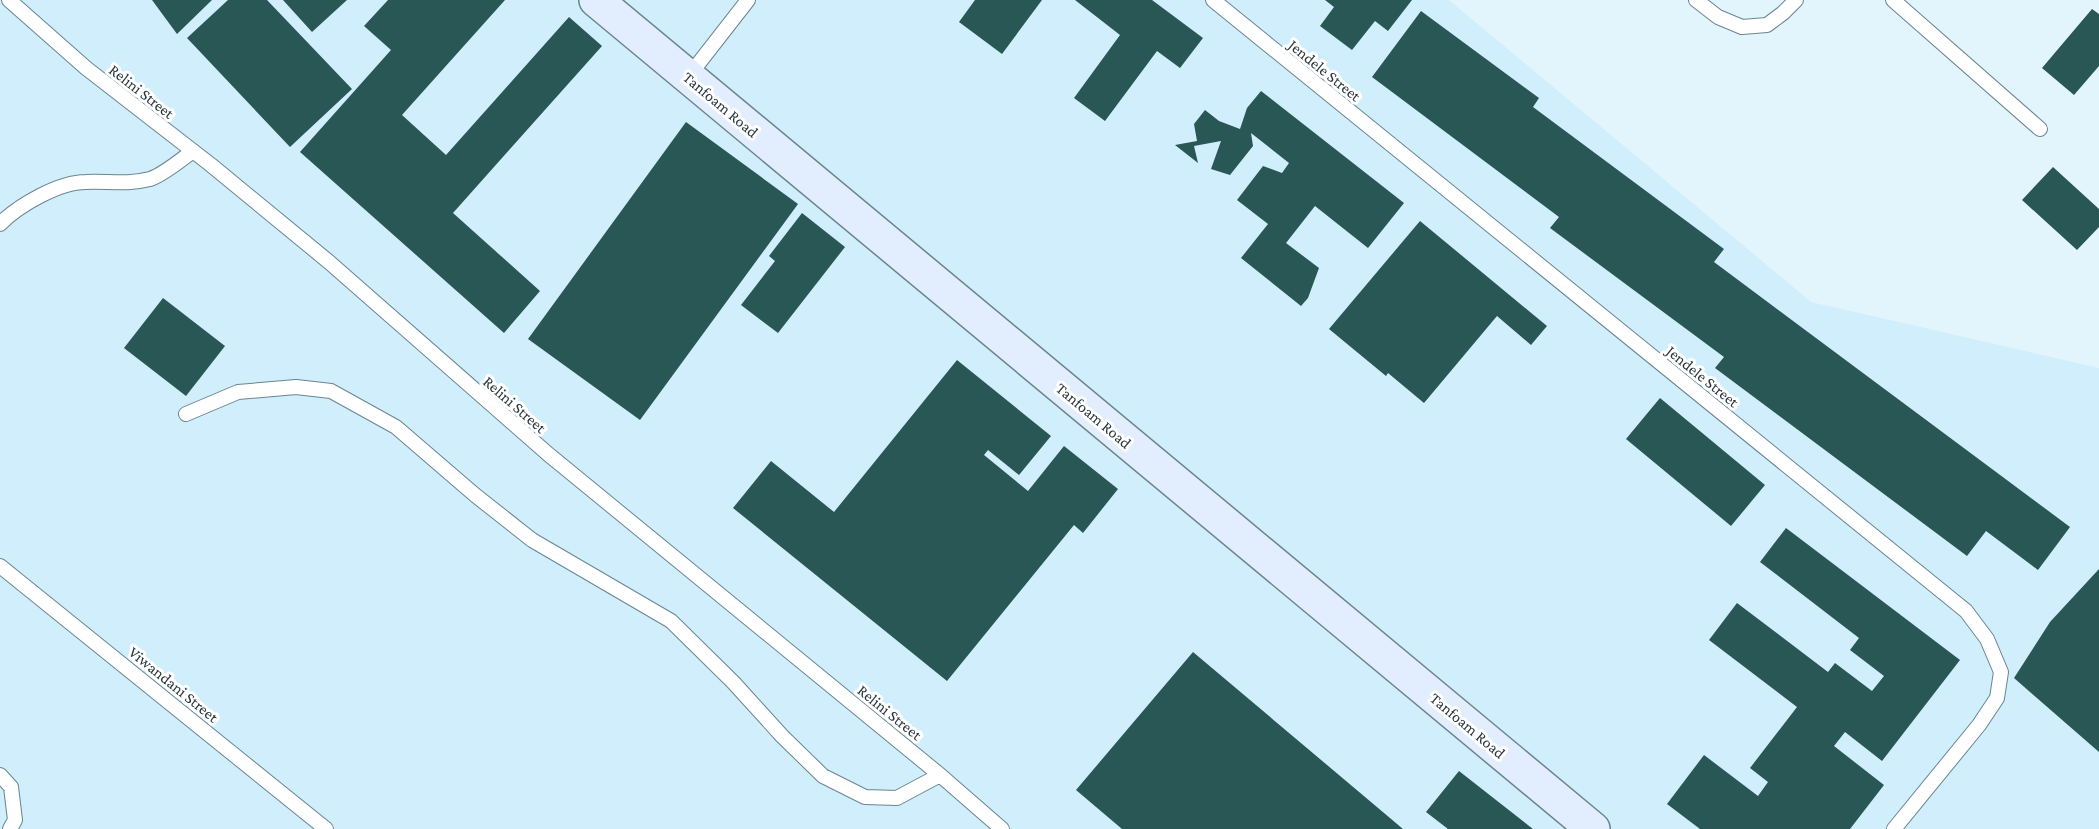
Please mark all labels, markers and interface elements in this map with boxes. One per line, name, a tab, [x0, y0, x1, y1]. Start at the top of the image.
street label: Jendele Street	[1283, 35, 1365, 106]
street label: Relini Street	[106, 61, 178, 122]
street label: Tanfoam Road	[680, 68, 762, 141]
street label: Jendele Street	[1661, 341, 1743, 412]
street label: Relini Street	[480, 373, 550, 437]
street label: Tanfoam Road	[1053, 379, 1135, 452]
street label: Viwandani Street	[126, 643, 222, 726]
street label: Relini Street	[854, 681, 926, 744]
street label: Tanfoam Road	[1427, 689, 1509, 762]

